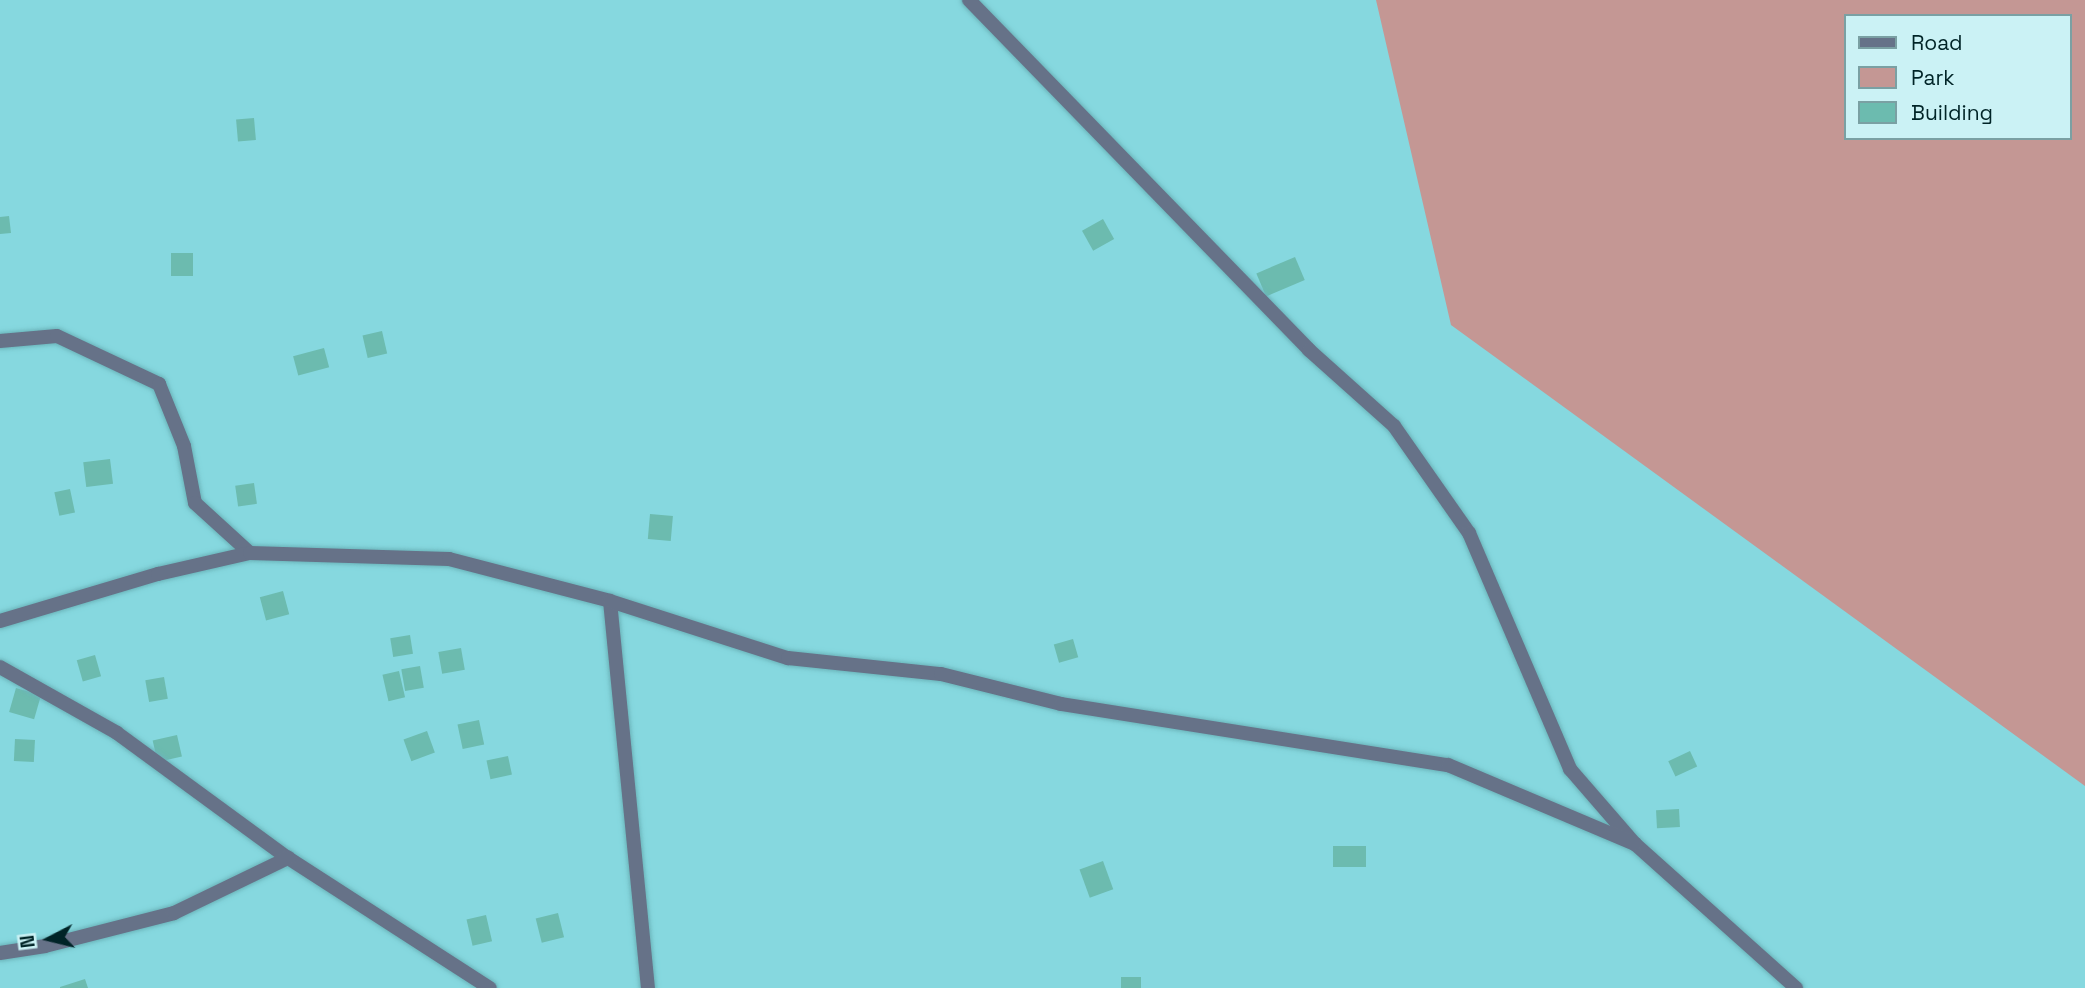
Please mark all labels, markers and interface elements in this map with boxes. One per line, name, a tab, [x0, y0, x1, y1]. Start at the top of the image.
legend	[1843, 14, 2071, 140]
text: Road	[1911, 29, 1963, 56]
text: Park	[1911, 64, 1955, 91]
text: Building	[1911, 99, 1993, 126]
north arrow	[14, 904, 84, 974]
text: N	[14, 934, 41, 949]

